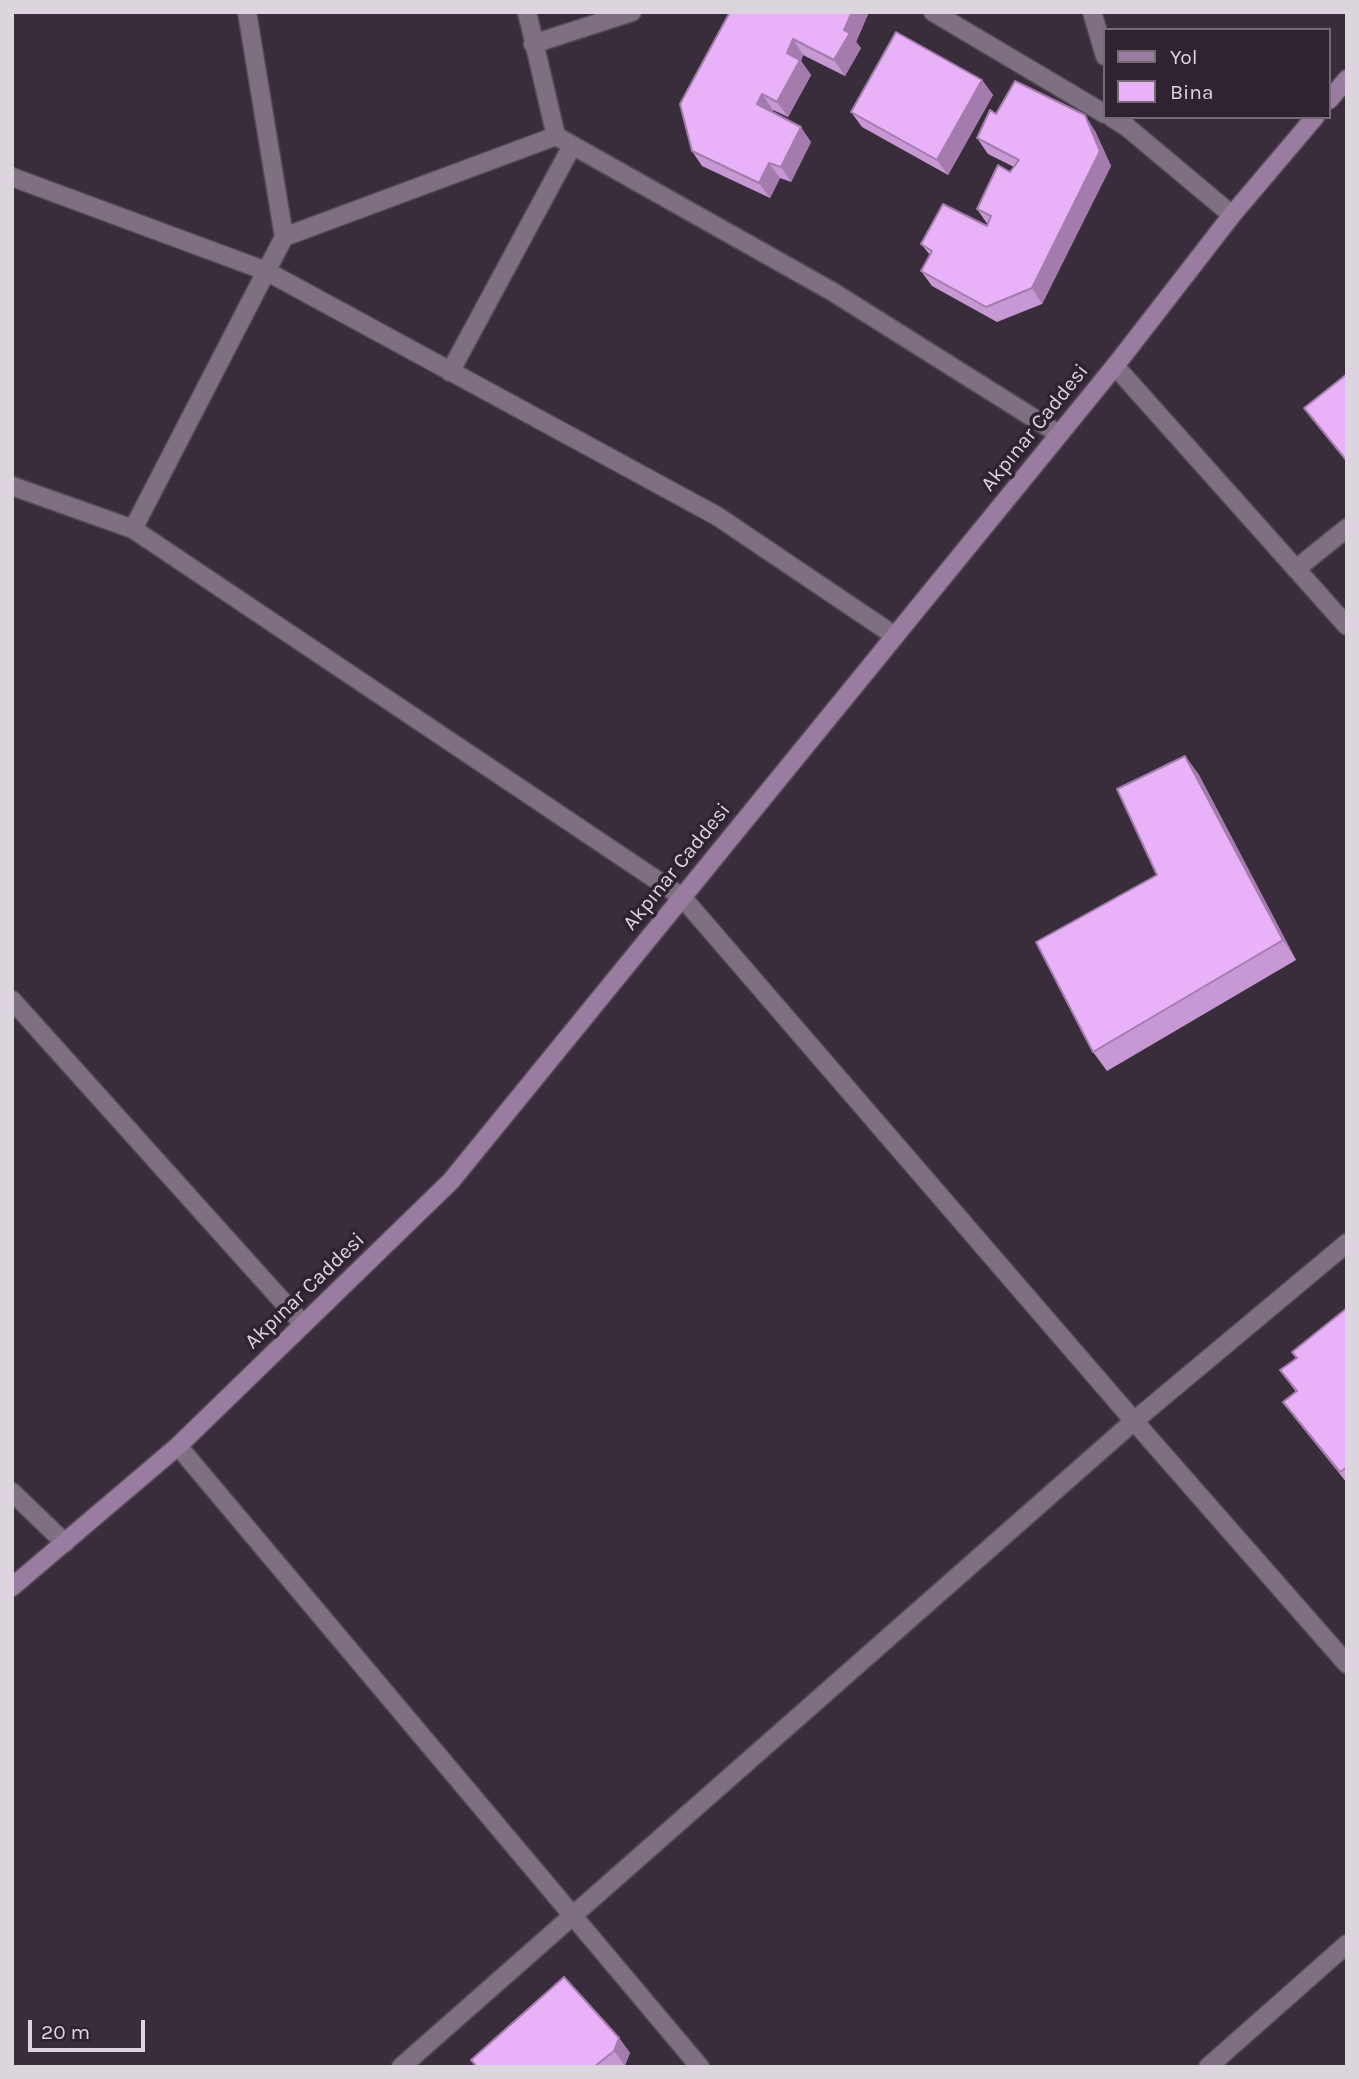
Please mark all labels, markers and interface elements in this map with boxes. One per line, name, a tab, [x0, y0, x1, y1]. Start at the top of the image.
legend	[1104, 28, 1331, 119]
text: Yol	[1170, 45, 1198, 69]
text: Bina	[1170, 80, 1214, 104]
street label: Akpınar Caddesi	[976, 359, 1094, 497]
street label: Akpınar Caddesi	[618, 798, 736, 936]
street label: Akpınar Caddesi	[240, 1228, 370, 1354]
scale bar	[32, 2006, 149, 2050]
text: 20 m	[41, 2020, 90, 2044]

